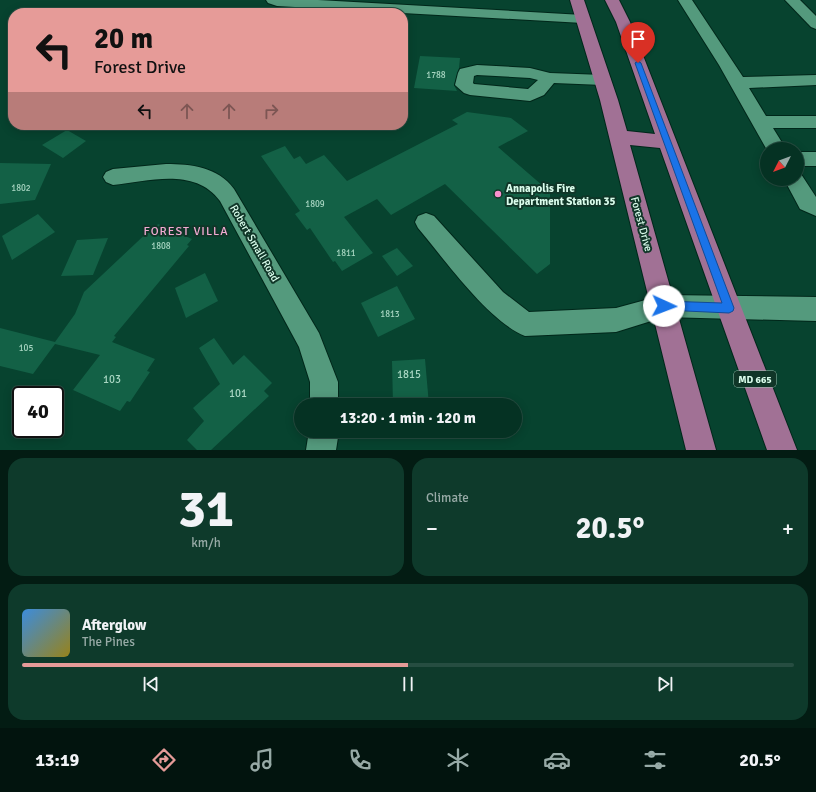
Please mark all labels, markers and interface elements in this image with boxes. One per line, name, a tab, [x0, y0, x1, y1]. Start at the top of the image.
text: 20 m	[94, 22, 153, 56]
pin	[621, 22, 655, 63]
icon: left	[28, 24, 80, 76]
icon: arrive	[627, 28, 649, 50]
text: Forest Drive	[94, 56, 186, 78]
house number: 1788	[426, 70, 446, 81]
icon: left	[134, 100, 156, 122]
icon: ahead	[176, 100, 198, 122]
icon: ahead	[218, 100, 240, 122]
icon: right	[260, 100, 282, 122]
north arrow	[760, 142, 804, 186]
map controls	[760, 142, 804, 186]
place label: Annapolis Fire Department Station 35	[506, 182, 616, 208]
house number: 1802	[11, 183, 31, 194]
marker: Annapolis Fire Department Station 35	[493, 189, 503, 199]
street label: Forest Drive	[628, 195, 655, 253]
house number: 1809	[305, 199, 325, 210]
street label: Robert Small Road	[227, 202, 282, 284]
district label: FOREST VILLA	[143, 224, 229, 239]
house number: 1808	[151, 241, 171, 252]
house number: 1811	[336, 248, 356, 259]
position arrow	[643, 285, 685, 327]
house number: 1813	[380, 309, 400, 320]
house number: 105	[19, 343, 33, 354]
house number: 1815	[397, 368, 421, 381]
road number: MD 665	[734, 371, 776, 387]
house number: 103	[103, 373, 121, 386]
speed limit sign: 40	[12, 386, 64, 438]
house number: 101	[229, 387, 247, 400]
text: 13:20 · 1 min · 120 m	[340, 409, 476, 427]
text: 31	[178, 477, 234, 541]
text: Climate	[426, 490, 469, 506]
text: 20.5°	[575, 510, 645, 547]
text: −	[426, 515, 438, 542]
text: +	[782, 515, 794, 542]
text: km/h	[191, 535, 221, 551]
text: Afterglow	[82, 616, 146, 634]
text: The Pines	[82, 634, 135, 650]
icon: previous	[140, 673, 162, 695]
icon: pause	[397, 673, 419, 695]
icon: next	[654, 673, 676, 695]
icon: directions	[150, 746, 178, 774]
icon: music	[248, 746, 276, 774]
icon: phone	[346, 746, 374, 774]
icon: climate	[444, 746, 472, 774]
icon: car	[543, 746, 571, 774]
icon: filters	[641, 746, 669, 774]
text: 13:19	[35, 749, 79, 771]
text: 20.5°	[739, 749, 781, 771]

